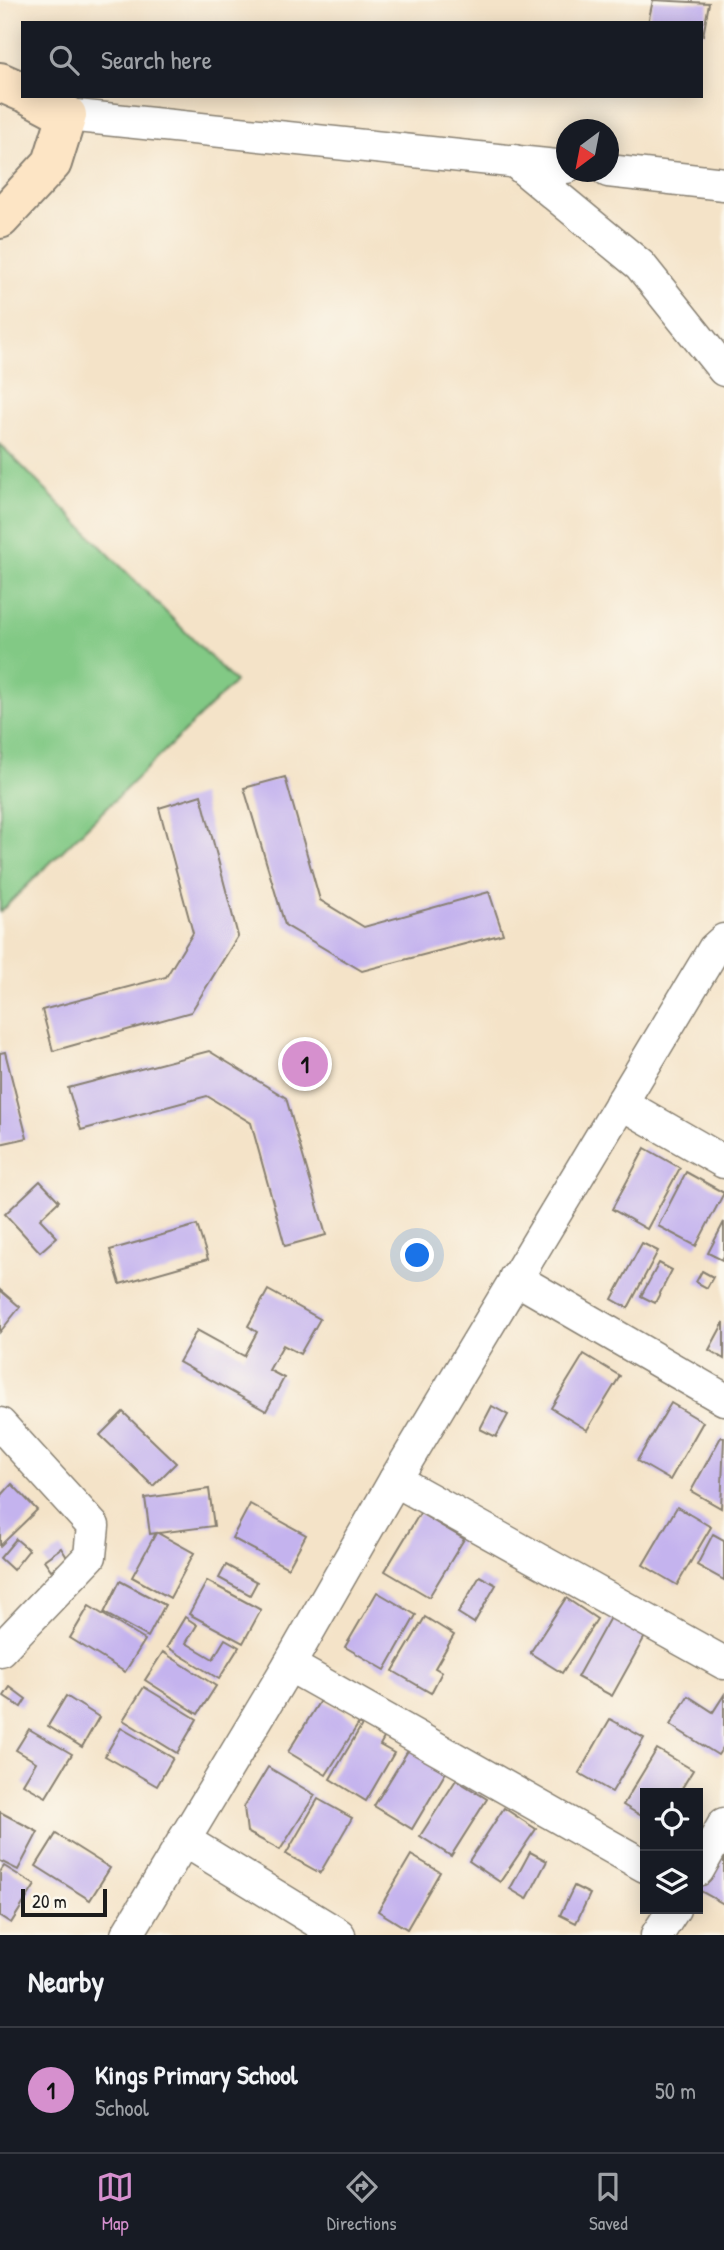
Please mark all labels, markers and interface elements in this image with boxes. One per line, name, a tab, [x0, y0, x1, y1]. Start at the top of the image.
search box	[21, 21, 703, 98]
icon: search	[45, 41, 83, 79]
text: Search here	[101, 42, 212, 77]
north arrow	[556, 119, 619, 182]
pin: 1	[282, 1038, 328, 1090]
your location	[400, 1238, 434, 1272]
map controls	[640, 1788, 703, 1914]
button: locate	[640, 1788, 703, 1851]
button: layers	[640, 1851, 703, 1914]
scale bar	[21, 1886, 107, 1918]
text: 20 m	[32, 1888, 67, 1914]
text: Nearby	[28, 1961, 104, 2001]
text: Kings Primary School	[95, 2057, 298, 2092]
text: 1	[47, 2075, 55, 2106]
text: 50 m	[655, 2075, 696, 2106]
text: School	[95, 2092, 149, 2123]
tab: Map	[96, 2168, 134, 2236]
tab: Directions	[327, 2168, 397, 2236]
tab: Saved	[589, 2168, 628, 2236]

